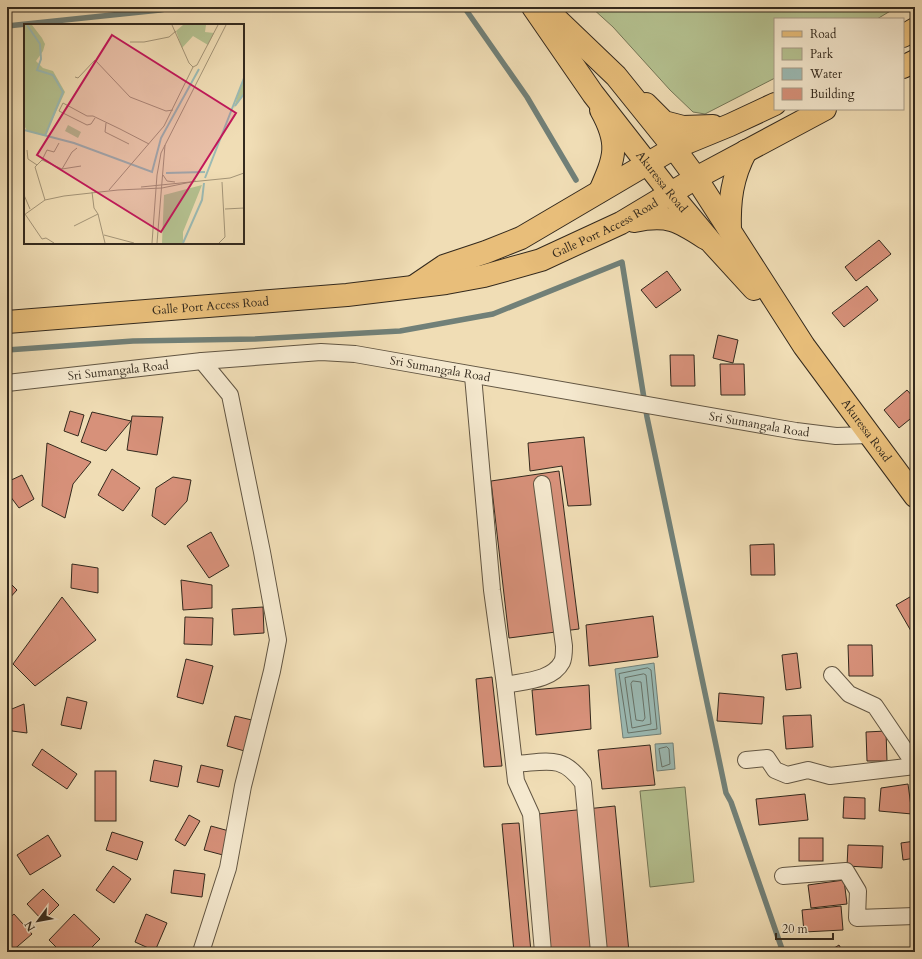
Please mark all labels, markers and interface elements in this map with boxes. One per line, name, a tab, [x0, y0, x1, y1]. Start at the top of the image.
legend	[774, 18, 904, 110]
inset map	[24, 24, 244, 244]
text: Road	[810, 26, 837, 42]
text: Park	[810, 46, 834, 62]
text: Water	[809, 66, 843, 82]
text: Building	[810, 86, 855, 102]
street label: Akuressa Road	[632, 148, 691, 216]
street label: Galle Port Access Road	[549, 194, 661, 262]
street label: Galle Port Access Road	[151, 293, 270, 318]
street label: Sri Sumangala Road	[389, 352, 492, 386]
street label: Sri Sumangala Road	[67, 357, 170, 384]
street label: Akuressa Road	[838, 396, 895, 465]
street label: Sri Sumangala Road	[708, 408, 811, 441]
north arrow	[18, 901, 58, 941]
scale bar	[776, 915, 833, 941]
text: N	[21, 918, 39, 934]
text: 20 m	[782, 921, 809, 937]

